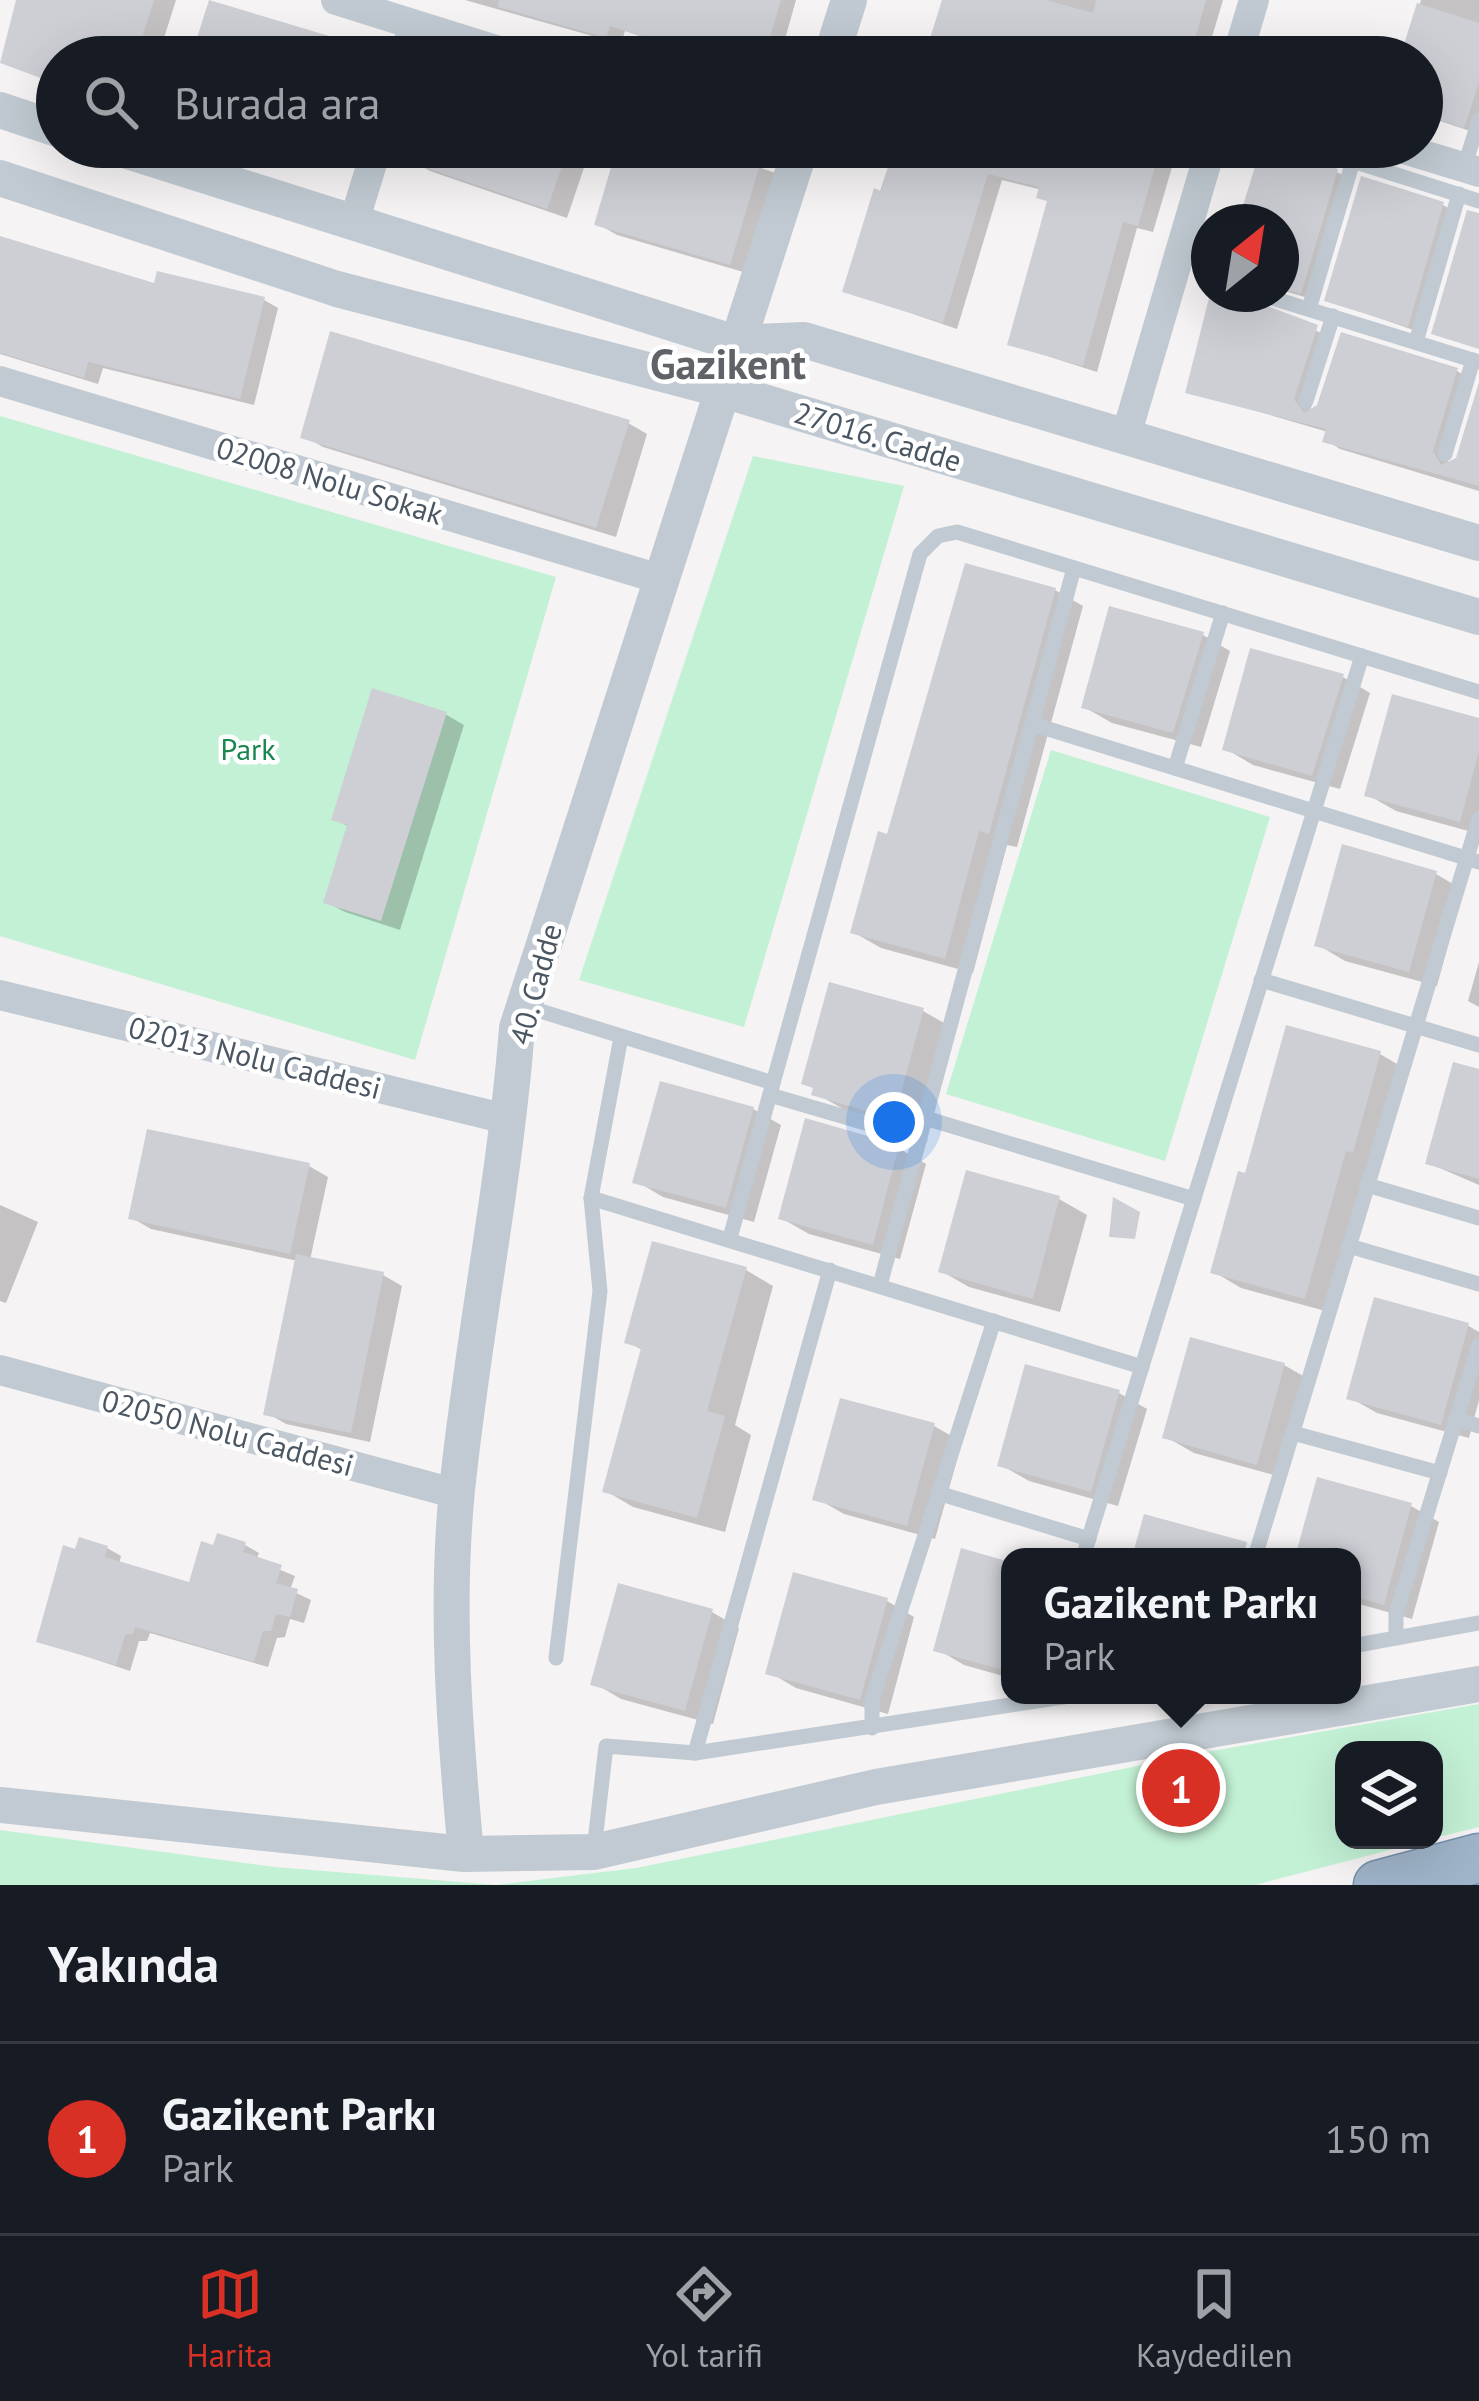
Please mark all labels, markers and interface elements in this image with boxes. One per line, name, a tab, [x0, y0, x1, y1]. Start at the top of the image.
search box	[36, 36, 1443, 168]
icon: search	[78, 69, 144, 135]
text: Burada ara	[174, 73, 381, 131]
north arrow	[1191, 204, 1299, 312]
district label: Gazikent	[650, 336, 806, 391]
street label: 27016. Cadde	[790, 392, 966, 480]
street label: 02008 Nolu Sokak	[212, 427, 448, 533]
park label: Park	[220, 729, 276, 768]
street label: 40. Cadde	[500, 919, 570, 1049]
street label: 02013 Nolu Caddesi	[125, 1007, 385, 1107]
your location	[864, 1092, 924, 1152]
street label: 02050 Nolu Caddesi	[98, 1380, 358, 1484]
popup	[1001, 1548, 1361, 1704]
text: Gazikent Parkı	[1043, 1572, 1319, 1630]
text: Park	[1043, 1630, 1115, 1681]
map controls	[1335, 1741, 1443, 1849]
button: layers	[1335, 1741, 1443, 1849]
pin: 1	[1142, 1743, 1220, 1833]
text: Yakında	[48, 1930, 219, 1996]
text: Gazikent Parkı	[162, 2084, 437, 2142]
text: 1	[76, 2113, 98, 2164]
text: 150 m	[1325, 2113, 1431, 2164]
text: Park	[162, 2142, 234, 2193]
tab: Harita	[187, 2261, 273, 2376]
tab: Yol tarifi	[646, 2261, 763, 2376]
tab: Kaydedilen	[1136, 2261, 1292, 2376]

